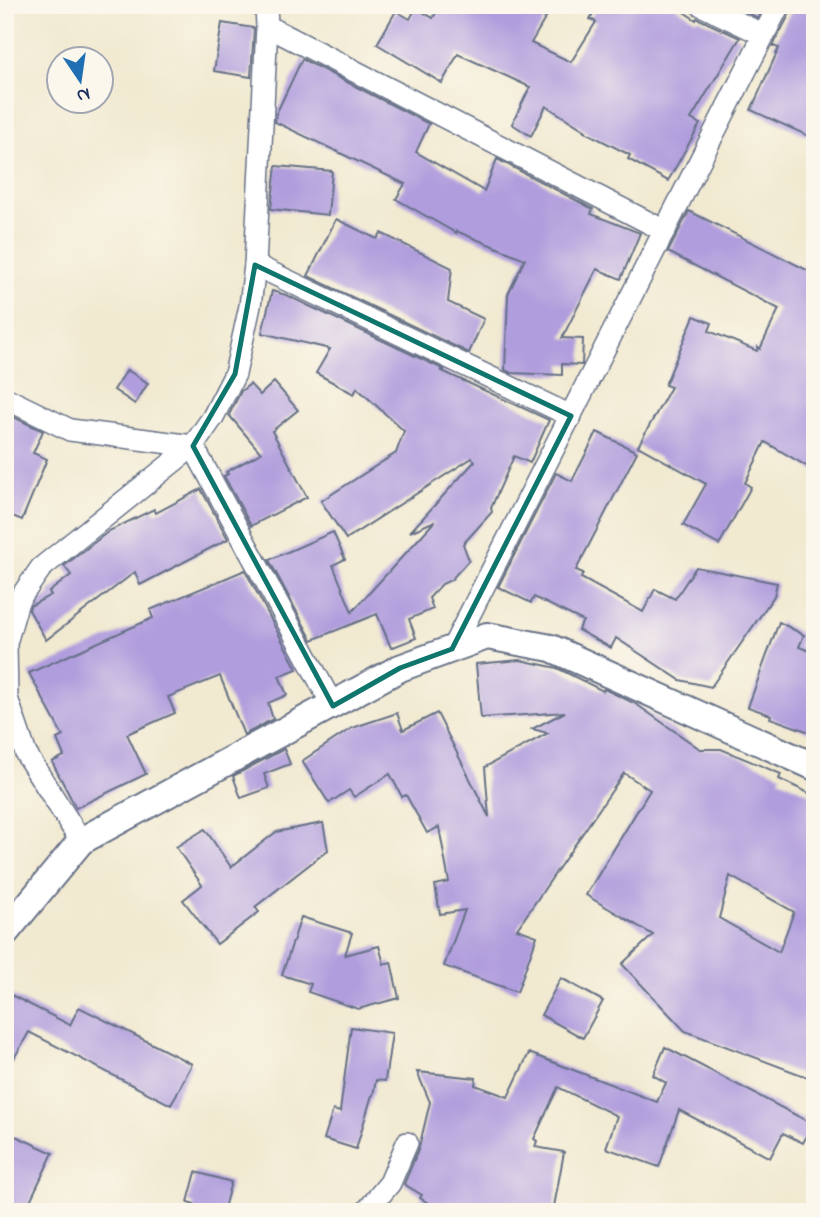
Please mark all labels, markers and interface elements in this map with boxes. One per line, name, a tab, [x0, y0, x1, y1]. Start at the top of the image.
north arrow	[46, 46, 116, 116]
text: N	[74, 80, 93, 109]

